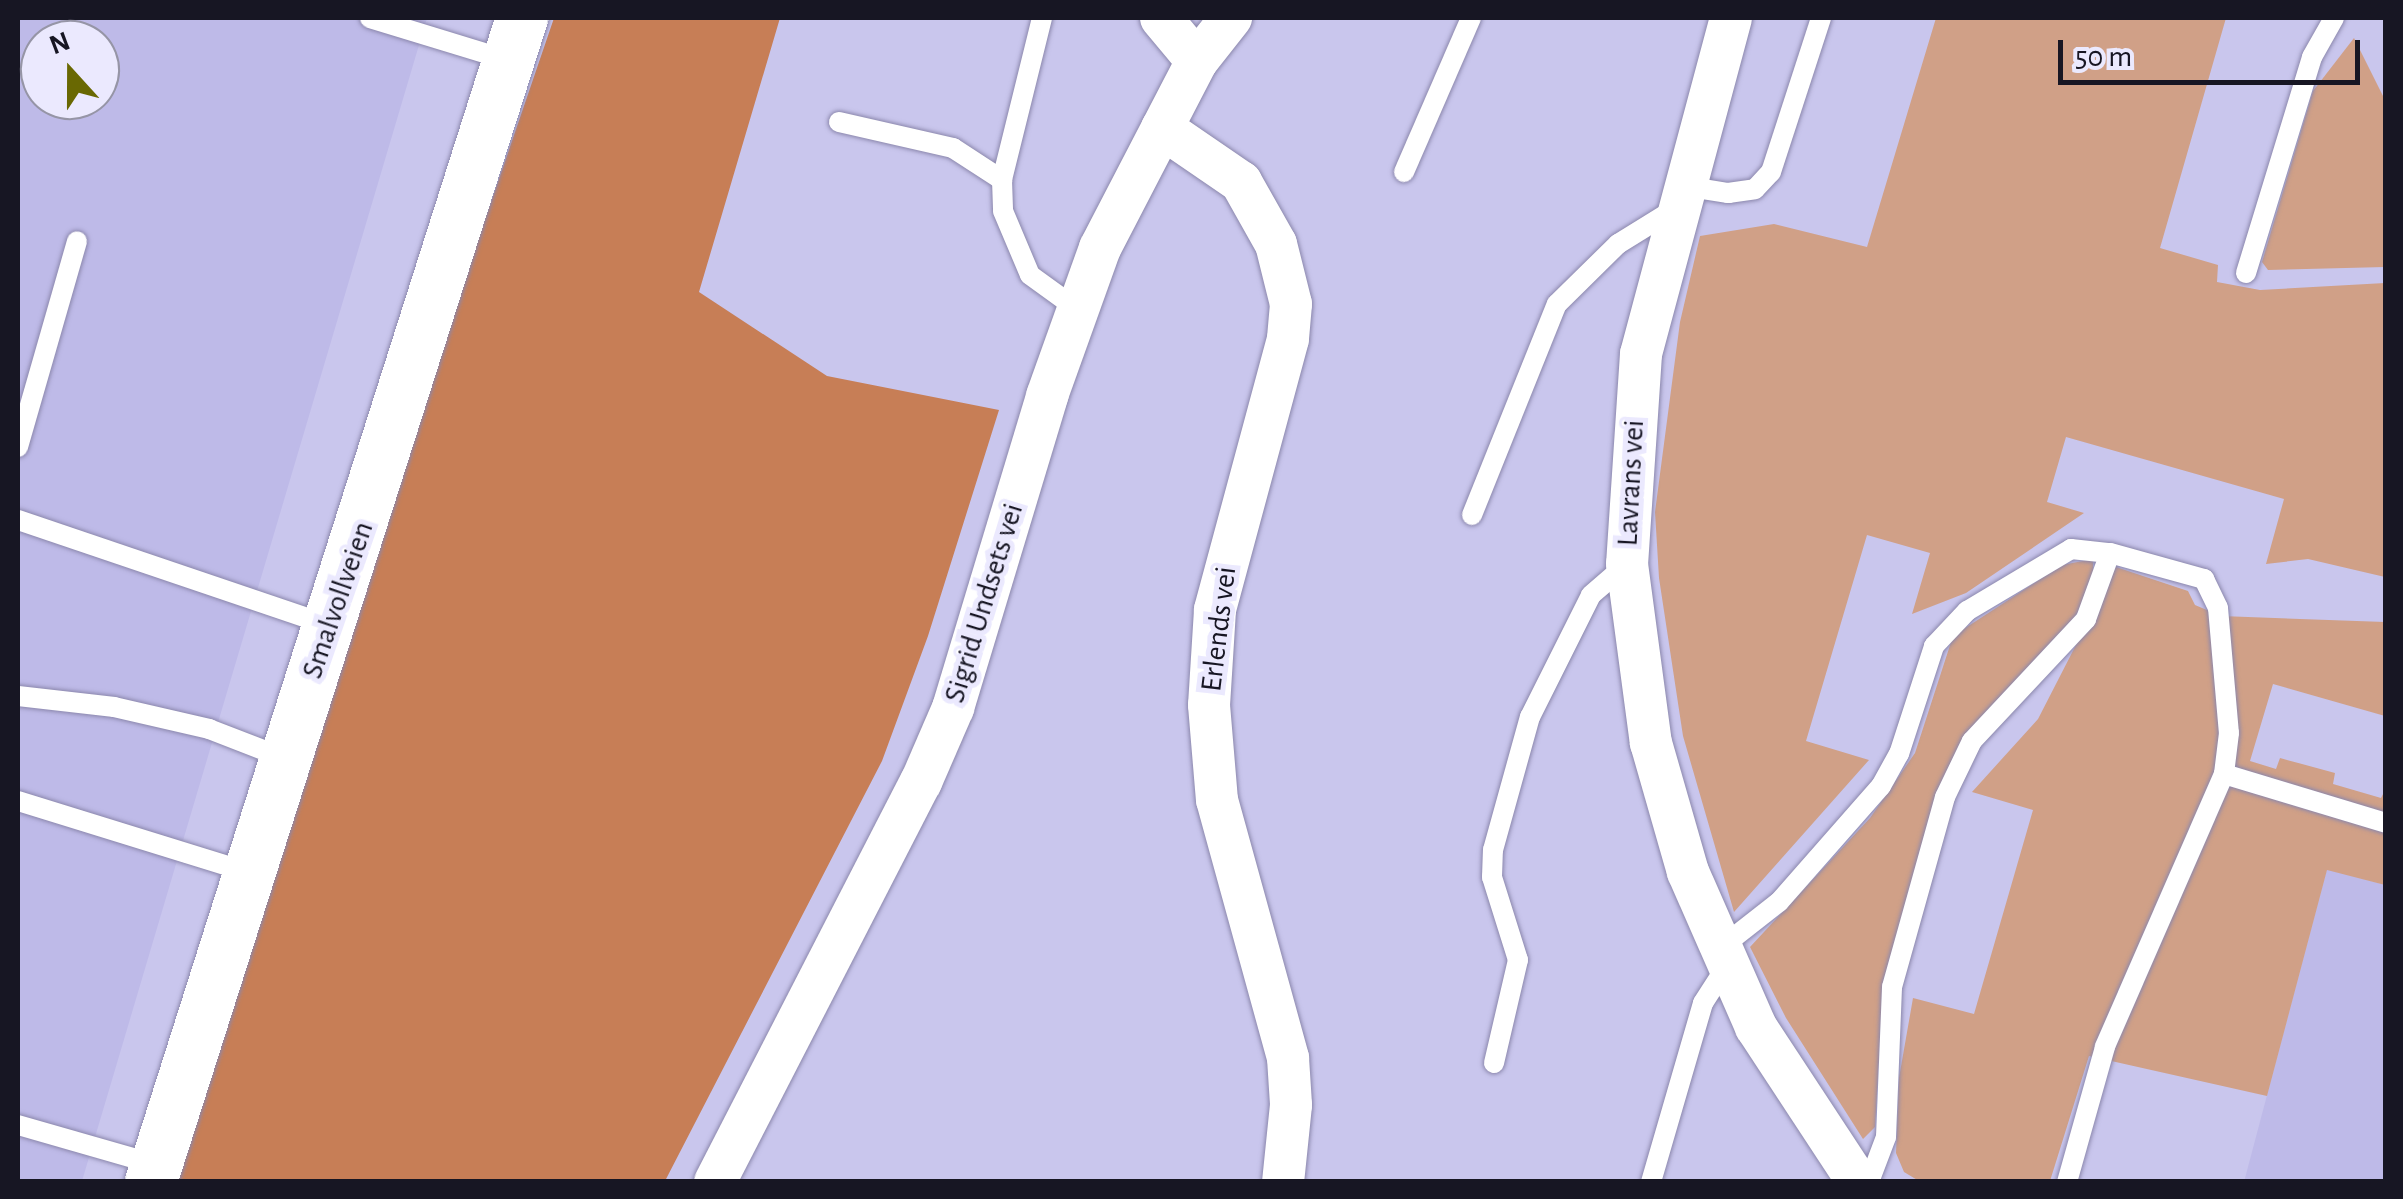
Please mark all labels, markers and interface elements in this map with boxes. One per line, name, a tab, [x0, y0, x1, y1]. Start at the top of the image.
north arrow	[20, 20, 120, 120]
scale bar	[2063, 20, 2366, 82]
text: N	[46, 27, 74, 60]
text: 50 m	[2075, 42, 2132, 72]
street label: Lavrans vei	[1610, 419, 1652, 547]
street label: Sigrid Undsets vei	[937, 499, 1031, 707]
street label: Smalvollveien	[294, 517, 382, 683]
street label: Erlends vei	[1193, 564, 1245, 694]

